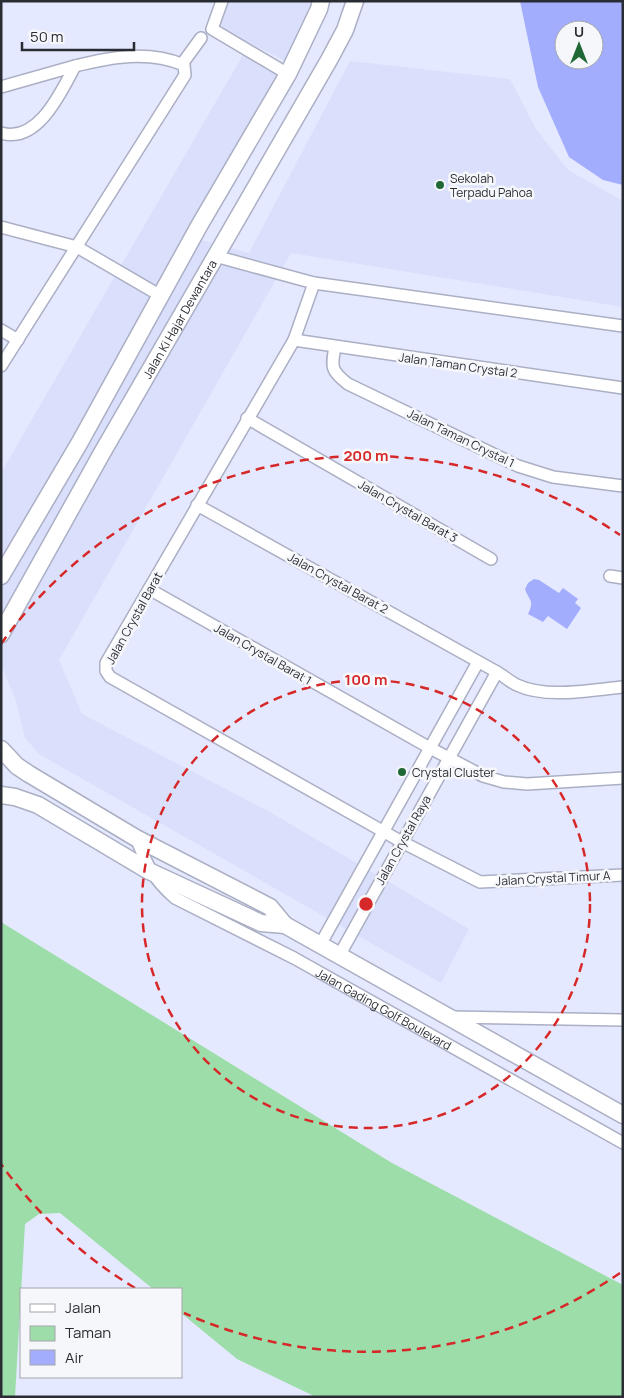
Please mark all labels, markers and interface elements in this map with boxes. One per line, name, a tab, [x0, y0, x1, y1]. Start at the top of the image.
scale bar	[22, 20, 135, 52]
north arrow	[554, 20, 604, 70]
text: U	[574, 22, 584, 41]
text: 50 m	[30, 26, 64, 47]
place label: Sekolah Terpadu Pahoa	[450, 170, 532, 201]
marker: Sekolah Terpadu Pahoa	[434, 179, 446, 191]
street label: Jalan Ki Hajar Dewantara	[138, 256, 220, 382]
street label: Jalan Taman Crystal 2	[398, 348, 519, 382]
street label: Jalan Taman Crystal 1	[405, 405, 517, 471]
text: 200 m	[343, 445, 389, 466]
street label: Jalan Crystal Barat 3	[355, 476, 461, 546]
street label: Jalan Crystal Barat 2	[285, 548, 391, 618]
street label: Jalan Crystal Barat	[102, 569, 166, 667]
street label: Jalan Crystal Barat 1	[211, 619, 315, 689]
text: 100 m	[345, 669, 387, 690]
place label: Crystal Cluster	[412, 764, 496, 781]
marker: Crystal Cluster	[396, 766, 408, 778]
street label: Jalan Crystal Raya	[371, 792, 435, 888]
street label: Jalan Crystal Timur A	[495, 866, 611, 889]
centre of rings	[357, 895, 375, 913]
street label: Jalan Gading Golf Boulevard	[313, 964, 455, 1054]
legend	[20, 1288, 182, 1378]
text: Jalan	[65, 1297, 101, 1318]
text: Taman	[65, 1322, 111, 1343]
text: Air	[65, 1347, 84, 1368]

